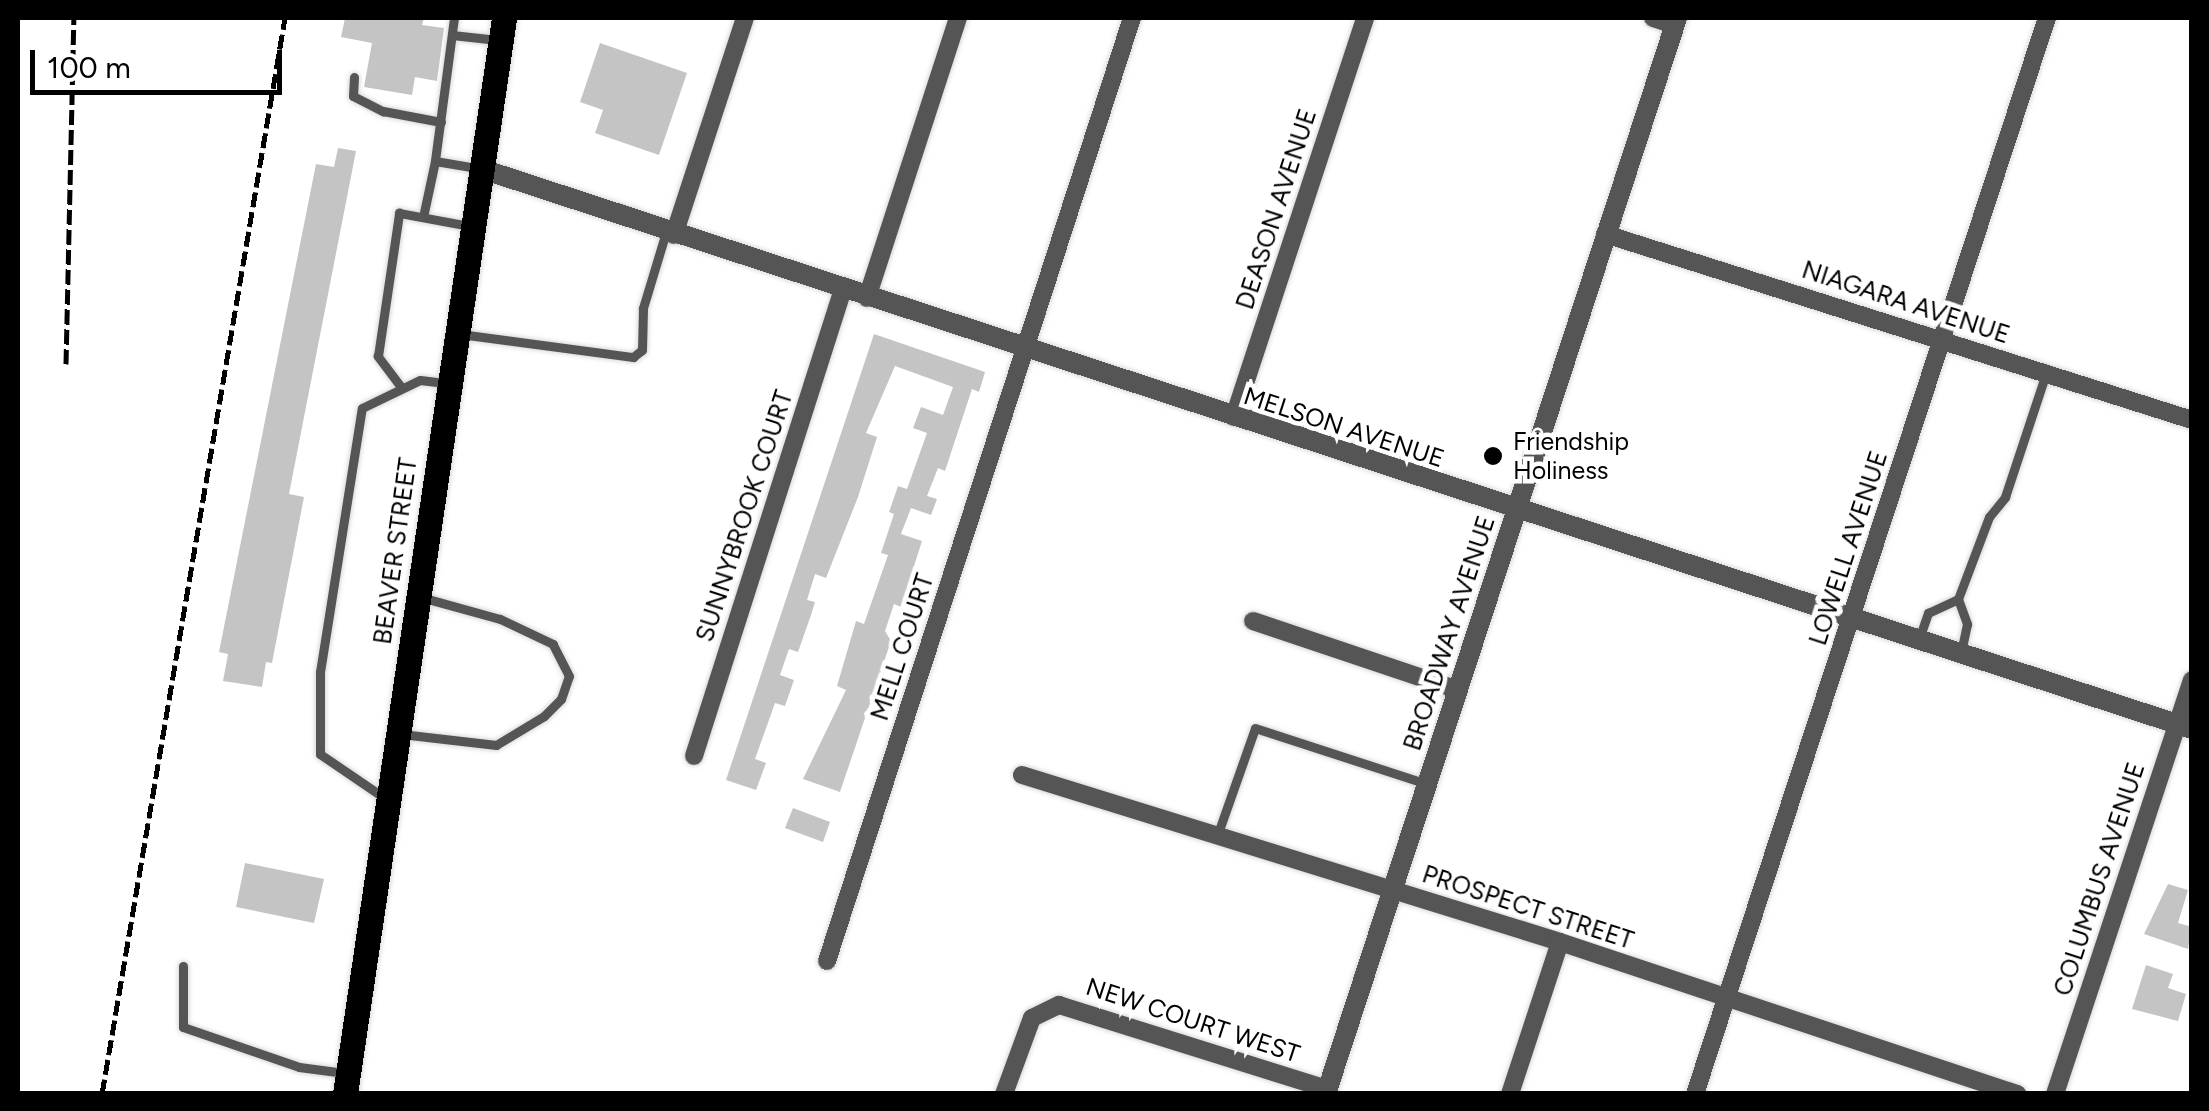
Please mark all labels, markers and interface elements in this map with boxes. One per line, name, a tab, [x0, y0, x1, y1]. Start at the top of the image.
scale bar	[35, 30, 288, 92]
text: 100 m	[47, 49, 131, 86]
street label: DEASON AVENUE	[1229, 105, 1323, 313]
street label: NIAGARA AVENUE	[1798, 254, 2014, 350]
street label: MELSON AVENUE	[1240, 380, 1448, 474]
street label: SUNNYBROOK COURT	[689, 387, 799, 645]
place label: Friendship Holiness	[1513, 427, 1629, 486]
marker: Friendship Holiness	[1482, 445, 1504, 467]
street label: LOWELL AVENUE	[1802, 447, 1894, 649]
street label: BEAVER STREET	[367, 456, 423, 646]
street label: BROADWAY AVENUE	[1397, 512, 1501, 754]
street label: MELL COURT	[864, 570, 940, 724]
street label: COLUMBUS AVENUE	[2047, 759, 2151, 999]
street label: PROSPECT STREET	[1419, 859, 1637, 955]
street label: NEW COURT WEST	[1082, 971, 1304, 1069]

